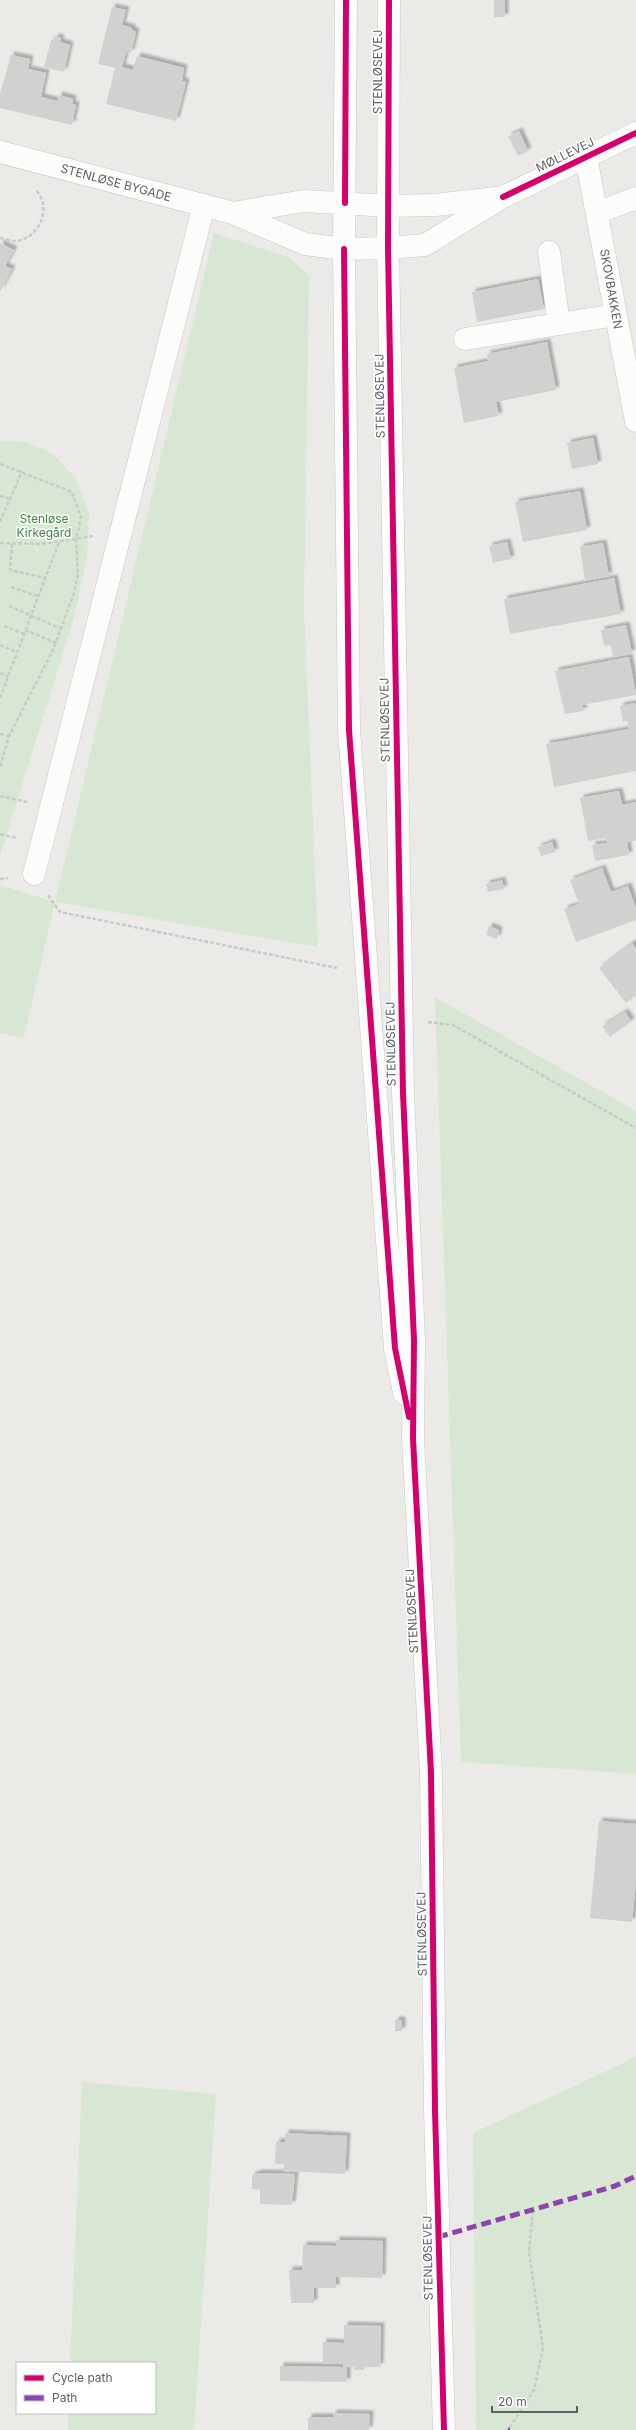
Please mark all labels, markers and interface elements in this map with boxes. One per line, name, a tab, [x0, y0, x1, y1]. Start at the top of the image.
street label: STENLØSEVEJ	[370, 30, 385, 114]
street label: MØLLEVEJ	[533, 134, 596, 175]
street label: STENLØSE BYGADE	[59, 161, 173, 205]
street label: SKOVBAKKEN	[597, 248, 626, 330]
street label: STENLØSEVEJ	[371, 354, 388, 438]
park label: Stenløse Kirkegård	[17, 511, 71, 540]
street label: STENLØSEVEJ	[376, 678, 393, 762]
street label: STENLØSEVEJ	[382, 1002, 399, 1086]
street label: STENLØSEVEJ	[402, 1568, 421, 1654]
street label: STENLØSEVEJ	[413, 1892, 430, 1976]
street label: STENLØSEVEJ	[419, 2216, 436, 2300]
legend	[16, 2362, 156, 2414]
text: Cycle path	[52, 2370, 113, 2385]
scale bar	[492, 2388, 577, 2414]
text: Path	[52, 2390, 77, 2405]
text: 20 m	[498, 2394, 527, 2409]

